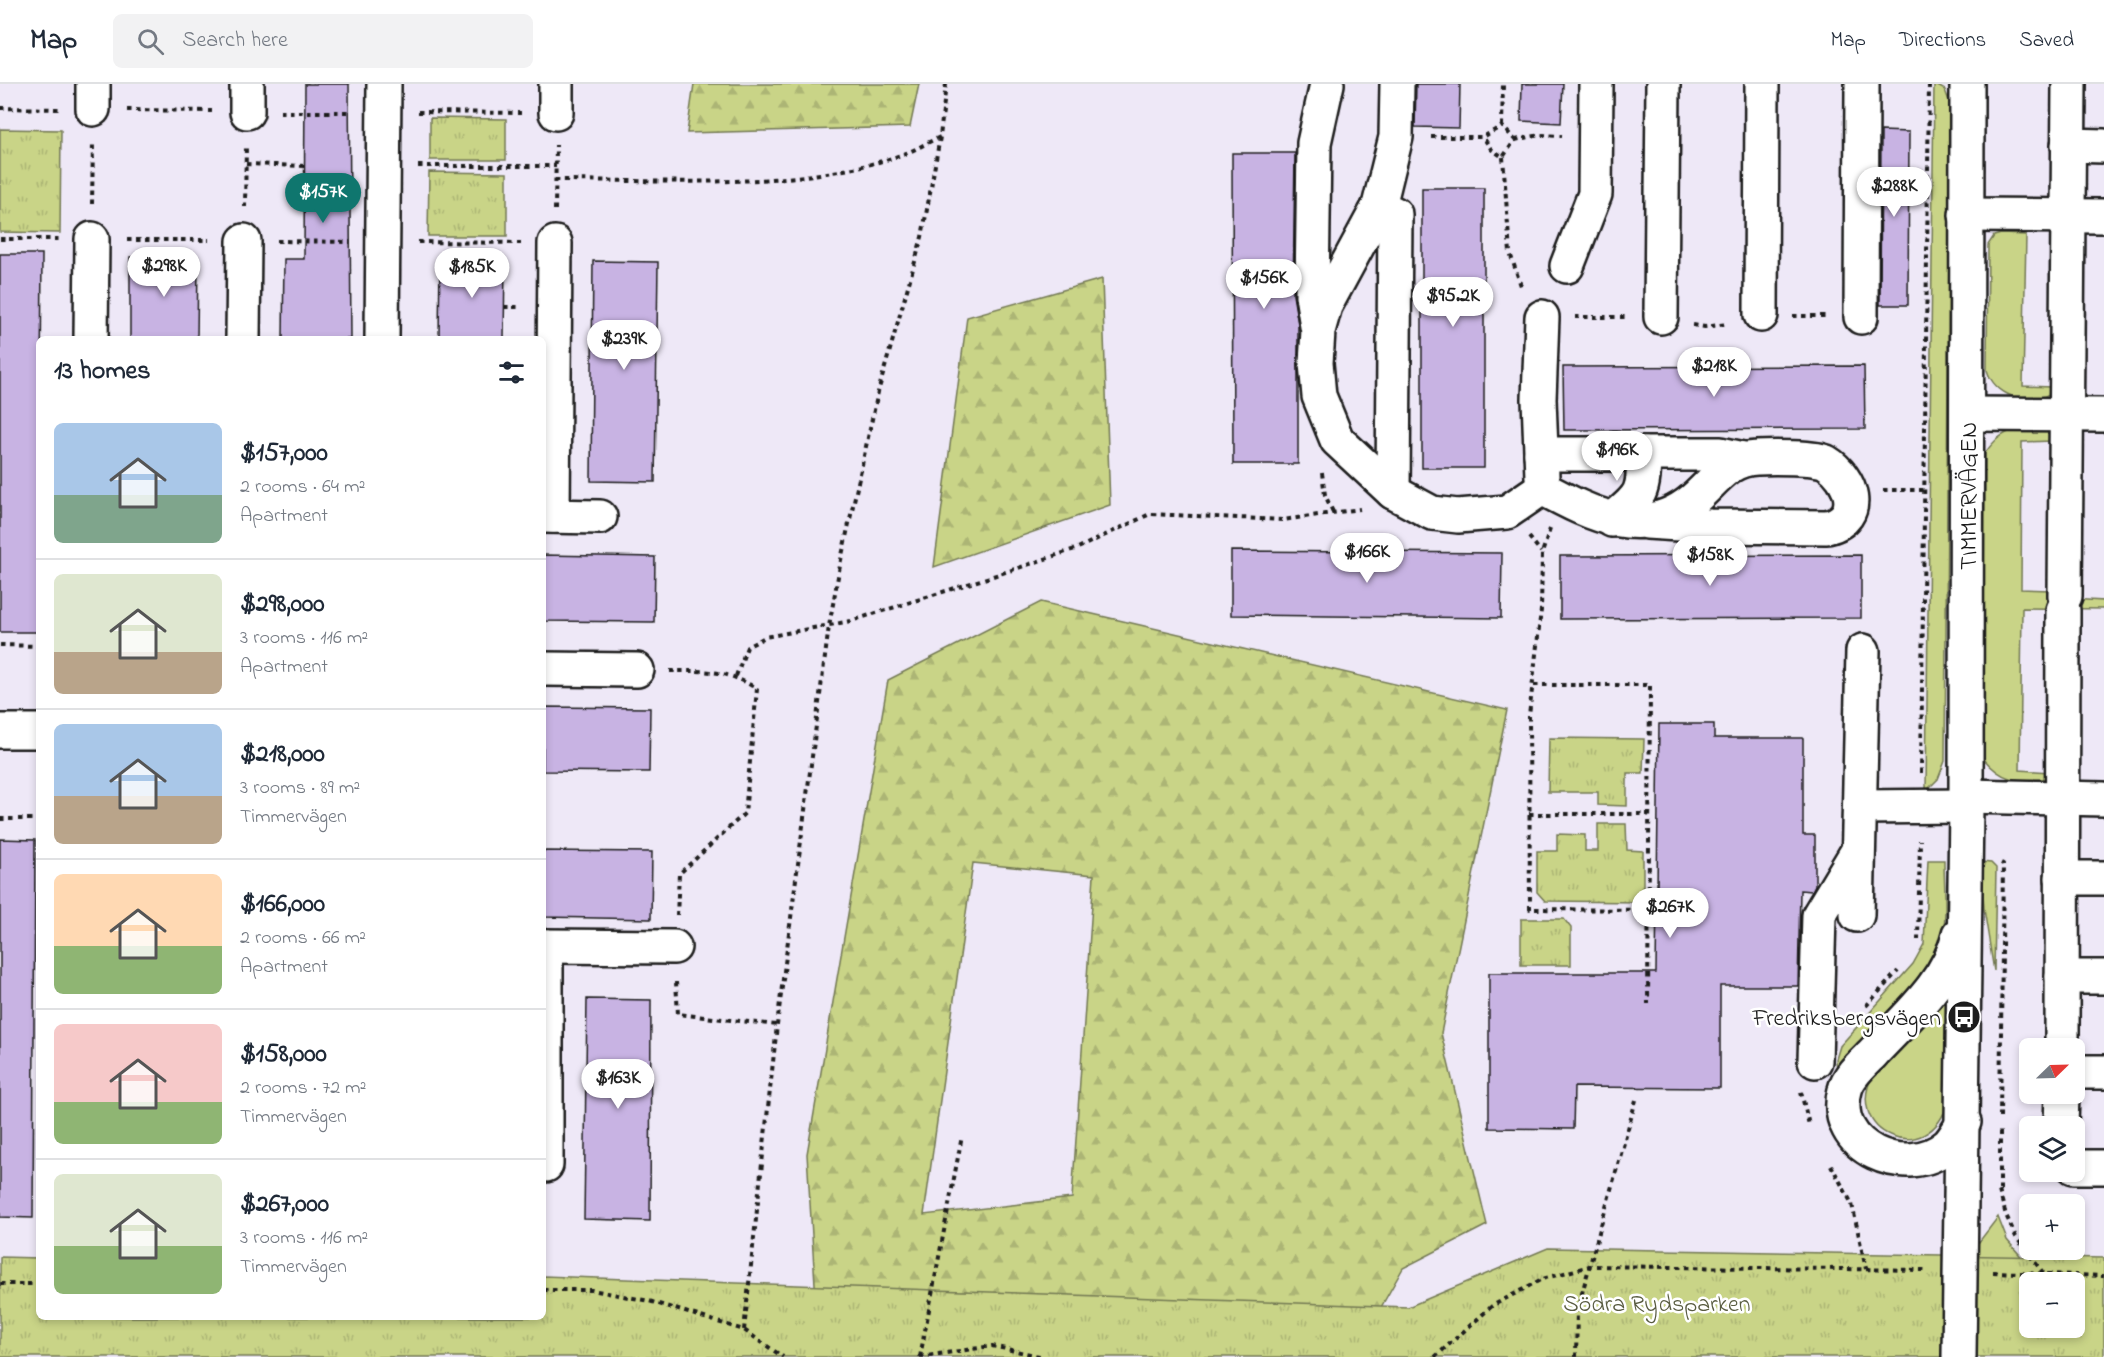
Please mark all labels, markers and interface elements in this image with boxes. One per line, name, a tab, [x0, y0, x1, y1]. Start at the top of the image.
search box	[113, 14, 533, 68]
text: Map	[30, 21, 77, 62]
icon: search	[134, 25, 167, 58]
text: Search here	[182, 25, 288, 57]
text: Map	[1830, 26, 1866, 56]
text: Directions	[1899, 26, 1986, 56]
text: Saved	[2019, 26, 2074, 56]
pin: $288K	[1852, 167, 1936, 218]
text: $288K	[1871, 172, 1917, 201]
pin: $157K	[281, 173, 365, 224]
text: $157K	[299, 178, 347, 207]
pin: $298K	[122, 247, 206, 298]
pin: $185K	[430, 248, 514, 299]
text: $298K	[141, 252, 187, 281]
text: $185K	[448, 253, 496, 282]
pin: $156K	[1222, 259, 1306, 310]
text: $156K	[1240, 264, 1288, 293]
pin: $95.2K	[1404, 277, 1502, 328]
text: $95.2K	[1426, 282, 1480, 311]
pin: $239K	[582, 320, 666, 371]
text: $239K	[601, 325, 647, 354]
pin: $218K	[1672, 347, 1756, 398]
text: $218K	[1691, 352, 1737, 381]
text: 13 homes	[54, 353, 150, 391]
icon: filters	[495, 356, 528, 389]
street label: TIMMERVÄGEN	[1953, 422, 1988, 570]
pin: $196K	[1575, 431, 1659, 482]
text: $157,000	[240, 435, 328, 473]
text: $196K	[1596, 436, 1638, 465]
icon: home	[102, 447, 174, 519]
text: 2 rooms · 64 m²	[240, 473, 365, 502]
text: Apartment	[240, 502, 328, 531]
pin: $166K	[1325, 533, 1409, 584]
pin: $158K	[1668, 536, 1752, 587]
text: $166K	[1344, 538, 1390, 567]
text: $158K	[1686, 541, 1734, 570]
text: $298,000	[240, 586, 324, 624]
icon: home	[102, 598, 174, 670]
text: 3 rooms · 116 m²	[240, 624, 368, 653]
text: Apartment	[240, 653, 328, 682]
text: $218,000	[240, 736, 325, 774]
icon: home	[102, 748, 174, 820]
text: 3 rooms · 89 m²	[240, 774, 360, 803]
text: Timmervägen	[240, 803, 347, 832]
text: $166,000	[240, 886, 325, 924]
pin: $267K	[1628, 888, 1712, 939]
text: $267K	[1646, 893, 1694, 922]
icon: home	[102, 898, 174, 970]
text: 2 rooms · 66 m²	[240, 924, 366, 953]
text: Apartment	[240, 953, 328, 982]
bus stop icon: Fredriksbergsvägen	[1946, 999, 1982, 1035]
place label: Fredriksbergsvägen	[1752, 1002, 1941, 1037]
text: $158,000	[240, 1036, 327, 1074]
north arrow	[2019, 1038, 2085, 1104]
map controls	[2019, 1038, 2085, 1338]
icon: home	[102, 1048, 174, 1120]
pin: $163K	[576, 1059, 660, 1110]
text: $163K	[595, 1064, 641, 1093]
text: 2 rooms · 72 m²	[240, 1074, 367, 1103]
text: Timmervägen	[240, 1103, 347, 1132]
button: layers	[2019, 1116, 2085, 1182]
text: $267,000	[240, 1186, 329, 1224]
button: +	[2019, 1194, 2085, 1260]
icon: home	[102, 1198, 174, 1270]
text: 3 rooms · 116 m²	[240, 1224, 368, 1253]
text: Timmervägen	[240, 1253, 347, 1282]
button: −	[2019, 1272, 2085, 1338]
park label: Södra Rydsparken	[1563, 1288, 1751, 1324]

